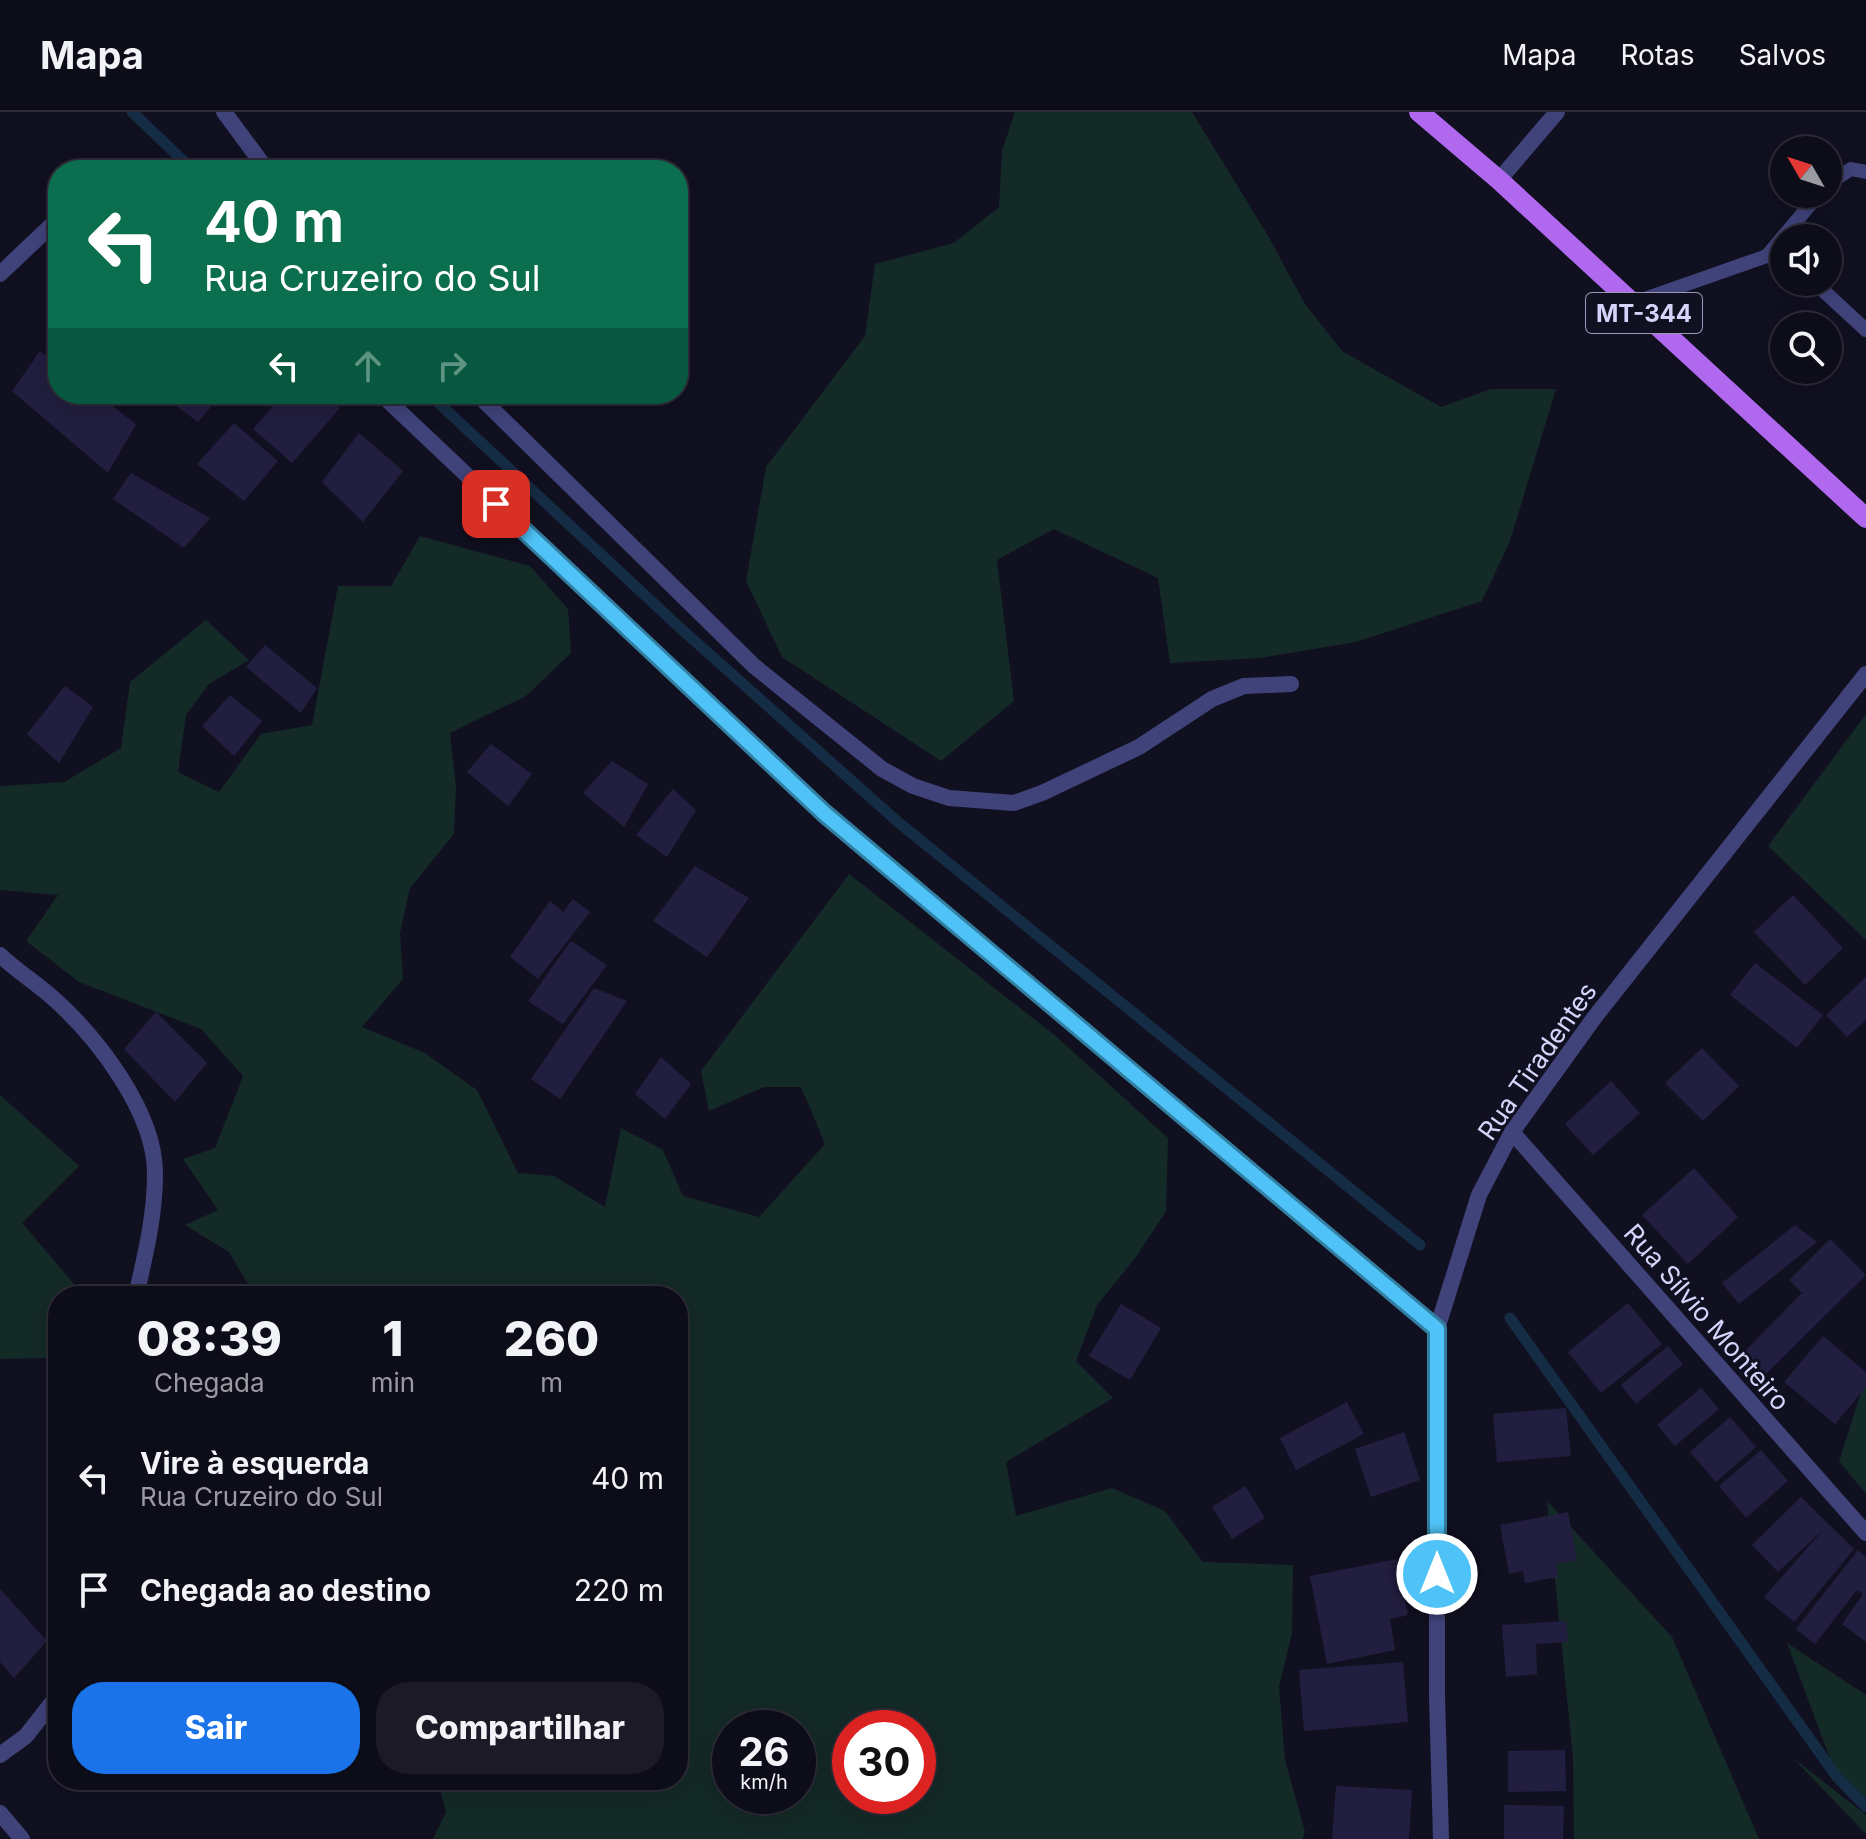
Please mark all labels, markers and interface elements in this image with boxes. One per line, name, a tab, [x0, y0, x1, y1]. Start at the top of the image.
text: Mapa	[40, 32, 144, 78]
text: Mapa	[1502, 38, 1576, 72]
text: Rotas	[1620, 38, 1695, 72]
text: Salvos	[1739, 38, 1826, 72]
north arrow	[1770, 136, 1842, 208]
map controls	[1770, 136, 1842, 384]
text: 40 m	[204, 188, 344, 256]
icon: left	[72, 192, 176, 296]
button: sound	[1770, 224, 1842, 296]
text: Rua Cruzeiro do Sul	[204, 256, 541, 300]
road number: MT-344	[1586, 293, 1702, 333]
button: search	[1770, 312, 1842, 384]
icon: left	[262, 344, 306, 388]
icon: ahead	[346, 344, 390, 388]
icon: right	[430, 344, 474, 388]
pin	[462, 470, 530, 538]
icon: arrive	[474, 482, 518, 526]
street label: Rua Tiradentes	[1471, 976, 1603, 1146]
street label: Rua Sílvio Monteiro	[1618, 1218, 1796, 1416]
text: 08:39	[137, 1309, 282, 1368]
text: 1	[382, 1309, 403, 1368]
text: 260	[504, 1309, 599, 1368]
text: Chegada	[154, 1367, 265, 1398]
text: min	[371, 1367, 415, 1398]
text: m	[540, 1367, 563, 1398]
text: Vire à esquerda	[140, 1445, 369, 1481]
icon: left	[72, 1456, 116, 1500]
text: 40 m	[591, 1460, 664, 1496]
text: Rua Cruzeiro do Sul	[140, 1481, 383, 1512]
position arrow	[1395, 1532, 1479, 1616]
icon: arrive	[72, 1568, 116, 1612]
text: Chegada ao destino	[140, 1572, 431, 1608]
text: 220 m	[574, 1572, 664, 1608]
button: Sair	[72, 1682, 360, 1774]
button: Compartilhar	[376, 1682, 664, 1774]
speed limit sign: 30	[832, 1710, 936, 1814]
text: 26	[738, 1727, 790, 1776]
text: km/h	[740, 1770, 788, 1794]

